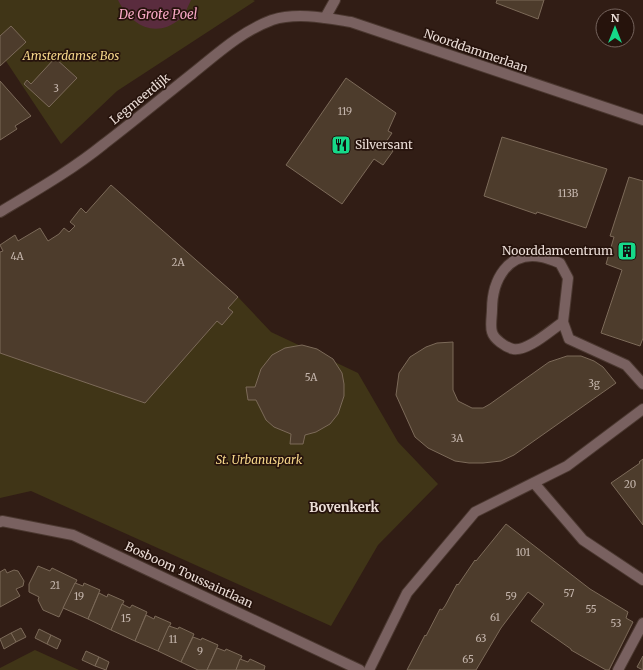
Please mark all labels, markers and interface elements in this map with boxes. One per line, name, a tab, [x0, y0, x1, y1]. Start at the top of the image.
water label: De Grote Poel	[118, 6, 197, 23]
north arrow	[595, 8, 635, 48]
text: N	[611, 11, 620, 25]
street label: Noorddammerlaan	[422, 26, 530, 75]
park label: Amsterdamse Bos	[22, 48, 119, 63]
street label: Legmeerdijk	[107, 70, 173, 127]
house number: 3	[53, 82, 59, 95]
house number: 119	[338, 105, 352, 118]
restaurant icon: Silversant	[330, 134, 352, 156]
place label: Silversant	[355, 137, 413, 152]
house number: 113B	[558, 187, 579, 200]
building icon: Noorddamcentrum	[616, 240, 638, 262]
place label: Noorddamcentrum	[502, 243, 613, 258]
house number: 4A	[10, 250, 24, 263]
house number: 2A	[171, 256, 185, 269]
house number: 5A	[305, 371, 318, 384]
house number: 3g	[588, 377, 600, 390]
house number: 3A	[451, 432, 464, 445]
park label: St. Urbanuspark	[216, 452, 303, 467]
house number: 20	[624, 478, 636, 491]
district label: Bovenkerk	[309, 499, 379, 516]
street label: Bosboom Toussaintlaan	[123, 538, 256, 611]
house number: 101	[516, 546, 531, 559]
house number: 21	[50, 579, 61, 592]
house number: 57	[563, 587, 575, 600]
house number: 19	[74, 590, 84, 603]
house number: 59	[505, 590, 517, 603]
house number: 55	[585, 603, 597, 616]
house number: 61	[490, 611, 500, 624]
house number: 15	[121, 612, 131, 625]
house number: 53	[610, 617, 622, 630]
house number: 63	[475, 632, 487, 645]
house number: 11	[169, 633, 178, 646]
house number: 9	[197, 645, 203, 658]
house number: 65	[462, 653, 474, 666]

